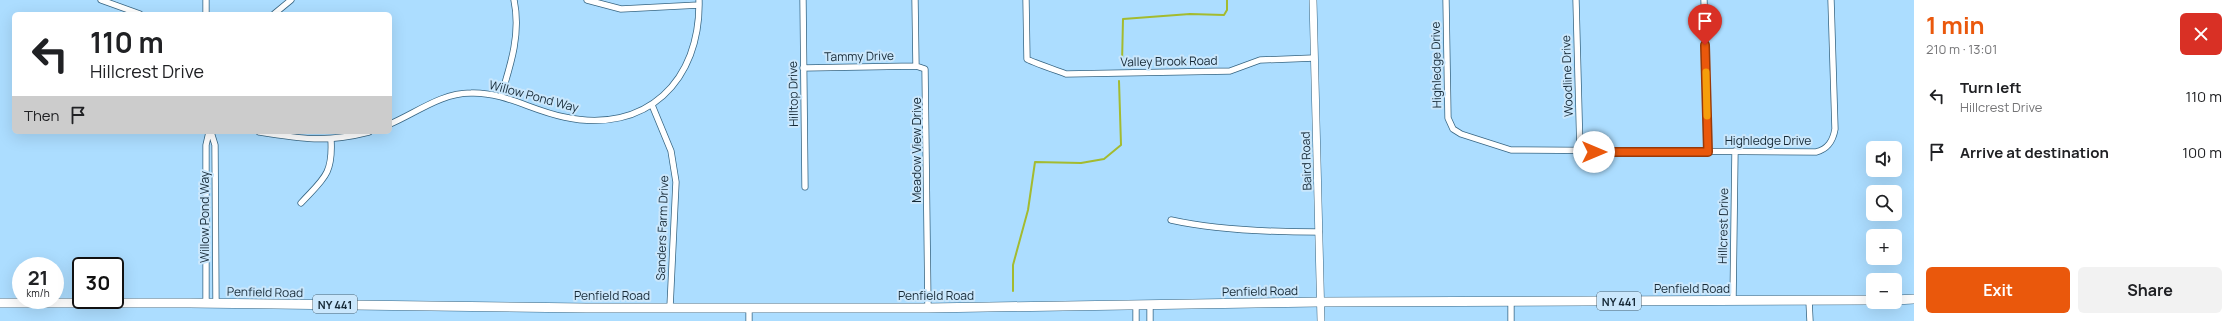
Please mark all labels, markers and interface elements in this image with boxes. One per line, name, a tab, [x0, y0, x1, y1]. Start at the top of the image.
pin	[1688, 4, 1722, 45]
text: 1 min	[1926, 8, 1985, 41]
icon: arrive	[1694, 10, 1716, 32]
button: close	[2180, 13, 2222, 55]
street label: Highledge Drive	[1427, 21, 1445, 109]
text: 110 m	[90, 23, 164, 61]
icon: left	[24, 28, 76, 80]
street label: Woodline Drive	[1557, 35, 1577, 117]
text: 210 m · 13:01	[1926, 40, 1997, 58]
street label: Tammy Drive	[824, 47, 894, 65]
street label: Valley Brook Road	[1120, 52, 1218, 70]
text: Hillcrest Drive	[90, 59, 204, 83]
street label: Hilltop Drive	[784, 61, 802, 127]
street label: Willow Pond Way	[487, 76, 581, 116]
text: Turn left	[1960, 77, 2022, 98]
icon: left	[1926, 85, 1948, 107]
text: 110 m	[2185, 86, 2222, 107]
street label: Meadow View Drive	[908, 97, 925, 203]
text: Hillcrest Drive	[1960, 98, 2042, 116]
icon: arrive	[67, 104, 89, 126]
text: Then	[24, 105, 59, 126]
street label: Baird Road	[1296, 131, 1316, 191]
position arrow	[1573, 131, 1615, 173]
street label: Highledge Drive	[1725, 132, 1811, 149]
map controls	[1866, 141, 1902, 309]
button: sound	[1866, 141, 1902, 177]
icon: arrive	[1926, 141, 1948, 163]
text: Arrive at destination	[1960, 142, 2109, 163]
text: 100 m	[2182, 142, 2222, 163]
street label: Willow Pond Way	[196, 170, 213, 263]
street label: Sanders Farm Drive	[652, 175, 672, 281]
button: search	[1866, 185, 1902, 221]
street label: Hillcrest Drive	[1714, 188, 1732, 264]
button: +	[1866, 229, 1902, 265]
speed limit sign: 30	[72, 257, 124, 309]
text: 21	[28, 264, 48, 291]
button: Exit	[1926, 267, 2070, 313]
button: Share	[2078, 267, 2222, 313]
button: −	[1866, 273, 1902, 309]
street label: Penfield Road	[1654, 280, 1730, 297]
street label: Penfield Road	[1222, 282, 1298, 300]
street label: Penfield Road	[227, 283, 303, 301]
text: km/h	[26, 286, 50, 300]
street label: Penfield Road	[574, 287, 650, 304]
street label: Penfield Road	[898, 287, 974, 304]
road number: NY 441	[1597, 292, 1641, 310]
road number: NY 441	[313, 295, 357, 313]

